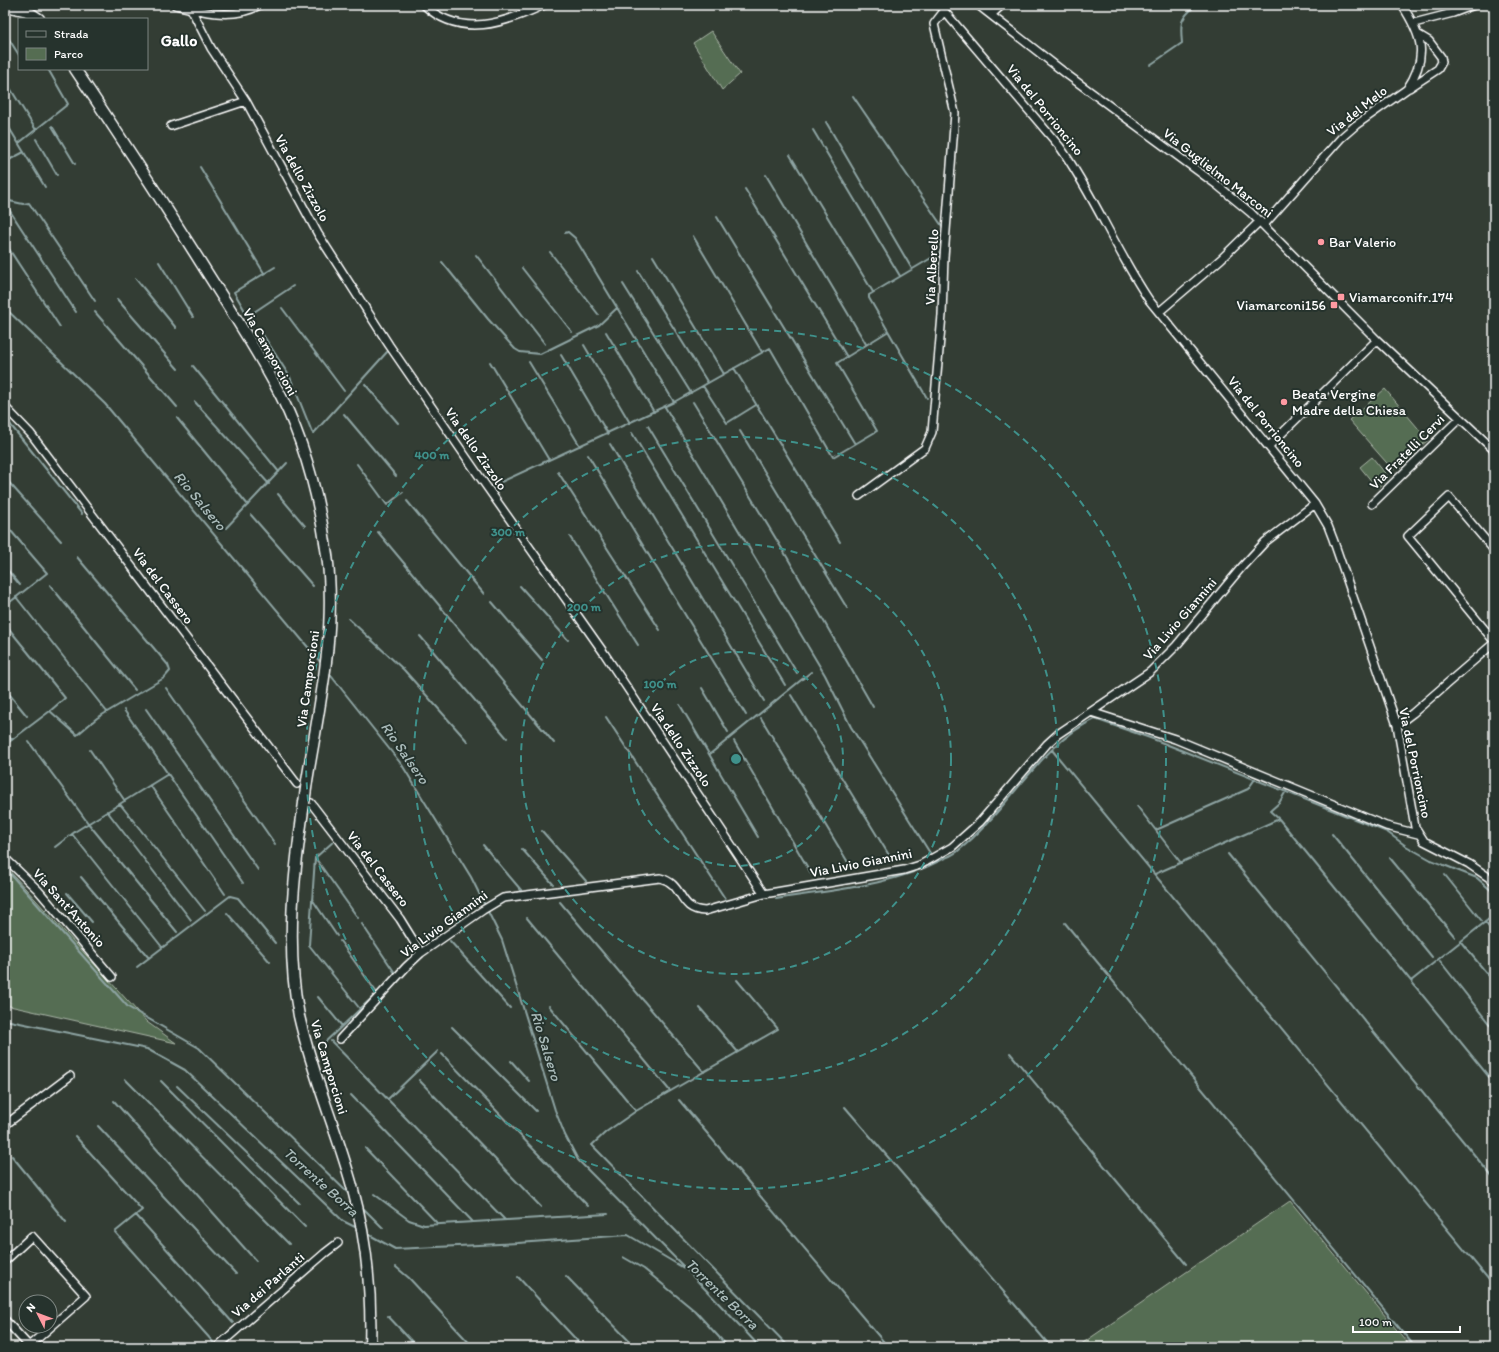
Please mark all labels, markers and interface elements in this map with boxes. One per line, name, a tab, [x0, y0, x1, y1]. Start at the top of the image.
legend	[18, 18, 148, 70]
text: Strada	[54, 27, 89, 41]
district label: Gallo	[161, 31, 197, 50]
text: Parco	[54, 47, 83, 61]
street label: Via del Porrioncino	[1003, 61, 1087, 159]
street label: Via del Melo	[1323, 82, 1391, 140]
street label: Via Guglielmo Marconi	[1159, 125, 1277, 221]
street label: Via dello Zizzolo	[271, 131, 333, 225]
street label: Via Alberello	[922, 229, 942, 305]
place label: Bar Valerio	[1329, 234, 1396, 251]
marker: Bar Valerio	[1316, 237, 1326, 247]
place label: Viamarconifr.174	[1349, 289, 1454, 306]
marker: Viamarconifr.174	[1336, 292, 1346, 302]
place label: Viamarconi156	[1236, 297, 1326, 314]
marker: Viamarconi156	[1329, 300, 1339, 310]
street label: Via Camporcioni	[239, 305, 301, 399]
street label: Via del Porrioncino	[1224, 373, 1308, 471]
place label: Beata Vergine Madre della Chiesa	[1292, 386, 1407, 419]
marker: Beata Vergine Madre della Chiesa	[1279, 397, 1289, 407]
street label: Via dello Zizzolo	[441, 404, 511, 494]
street label: Via Fratelli Cervi	[1366, 411, 1448, 493]
text: 400 m	[415, 448, 450, 462]
water label: Rio Salsero	[170, 468, 230, 535]
text: 300 m	[491, 525, 526, 539]
street label: Via del Cassero	[129, 544, 197, 628]
street label: Via Livio Giannini	[1140, 574, 1220, 664]
text: 200 m	[567, 600, 602, 614]
street label: Via Camporcioni	[293, 629, 323, 729]
text: 100 m	[643, 677, 677, 691]
street label: Via dello Zizzolo	[647, 700, 715, 790]
street label: Via del Porrioncino	[1395, 706, 1435, 820]
water label: Rio Salsero	[377, 718, 433, 788]
centre of rings	[729, 752, 743, 766]
street label: Via del Cassero	[343, 828, 413, 910]
street label: Via Livio Giannini	[808, 845, 914, 881]
street label: Via Sant'Antonio	[29, 865, 109, 951]
street label: Via Livio Giannini	[397, 887, 491, 961]
water label: Rio Salsero	[527, 1009, 565, 1083]
street label: Via Camporcioni	[307, 1018, 351, 1116]
water label: Torrente Borra	[280, 1144, 363, 1221]
street label: Via dei Parlanti	[228, 1249, 308, 1321]
water label: Torrente Borra	[682, 1255, 763, 1334]
north arrow	[18, 1294, 58, 1334]
text: N	[24, 1301, 38, 1315]
scale bar	[1353, 1308, 1460, 1334]
text: 100 m	[1359, 1315, 1392, 1329]

